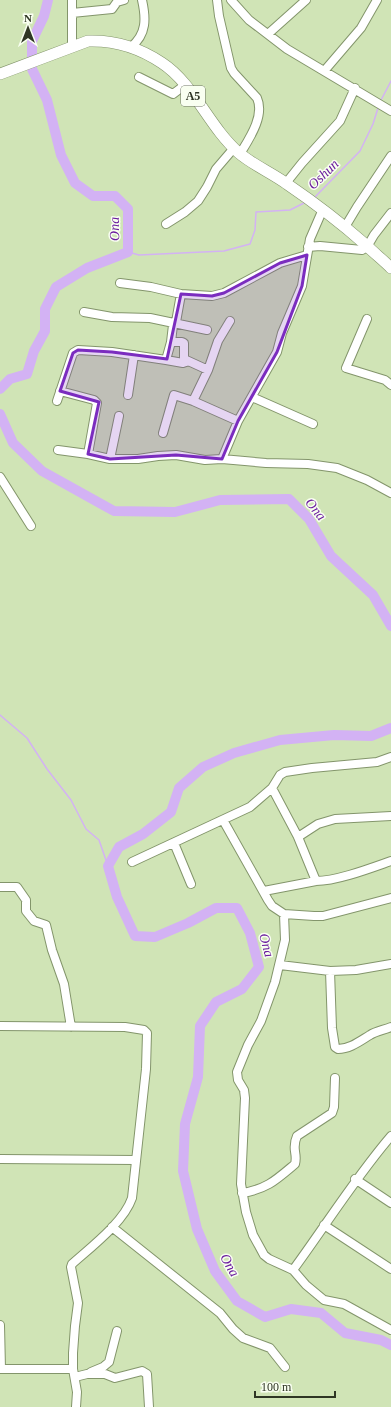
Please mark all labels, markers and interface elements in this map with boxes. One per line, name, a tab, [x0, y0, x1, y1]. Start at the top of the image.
north arrow	[8, 8, 48, 48]
text: N	[24, 12, 32, 24]
road number: A5	[181, 86, 205, 106]
water label: Oshun	[305, 156, 342, 192]
water label: Ona	[107, 217, 122, 241]
water label: Ona	[302, 495, 329, 523]
water label: Ona	[256, 932, 277, 959]
water label: Ona	[217, 1251, 242, 1279]
scale bar	[255, 1373, 335, 1399]
text: 100 m	[261, 1380, 292, 1394]

